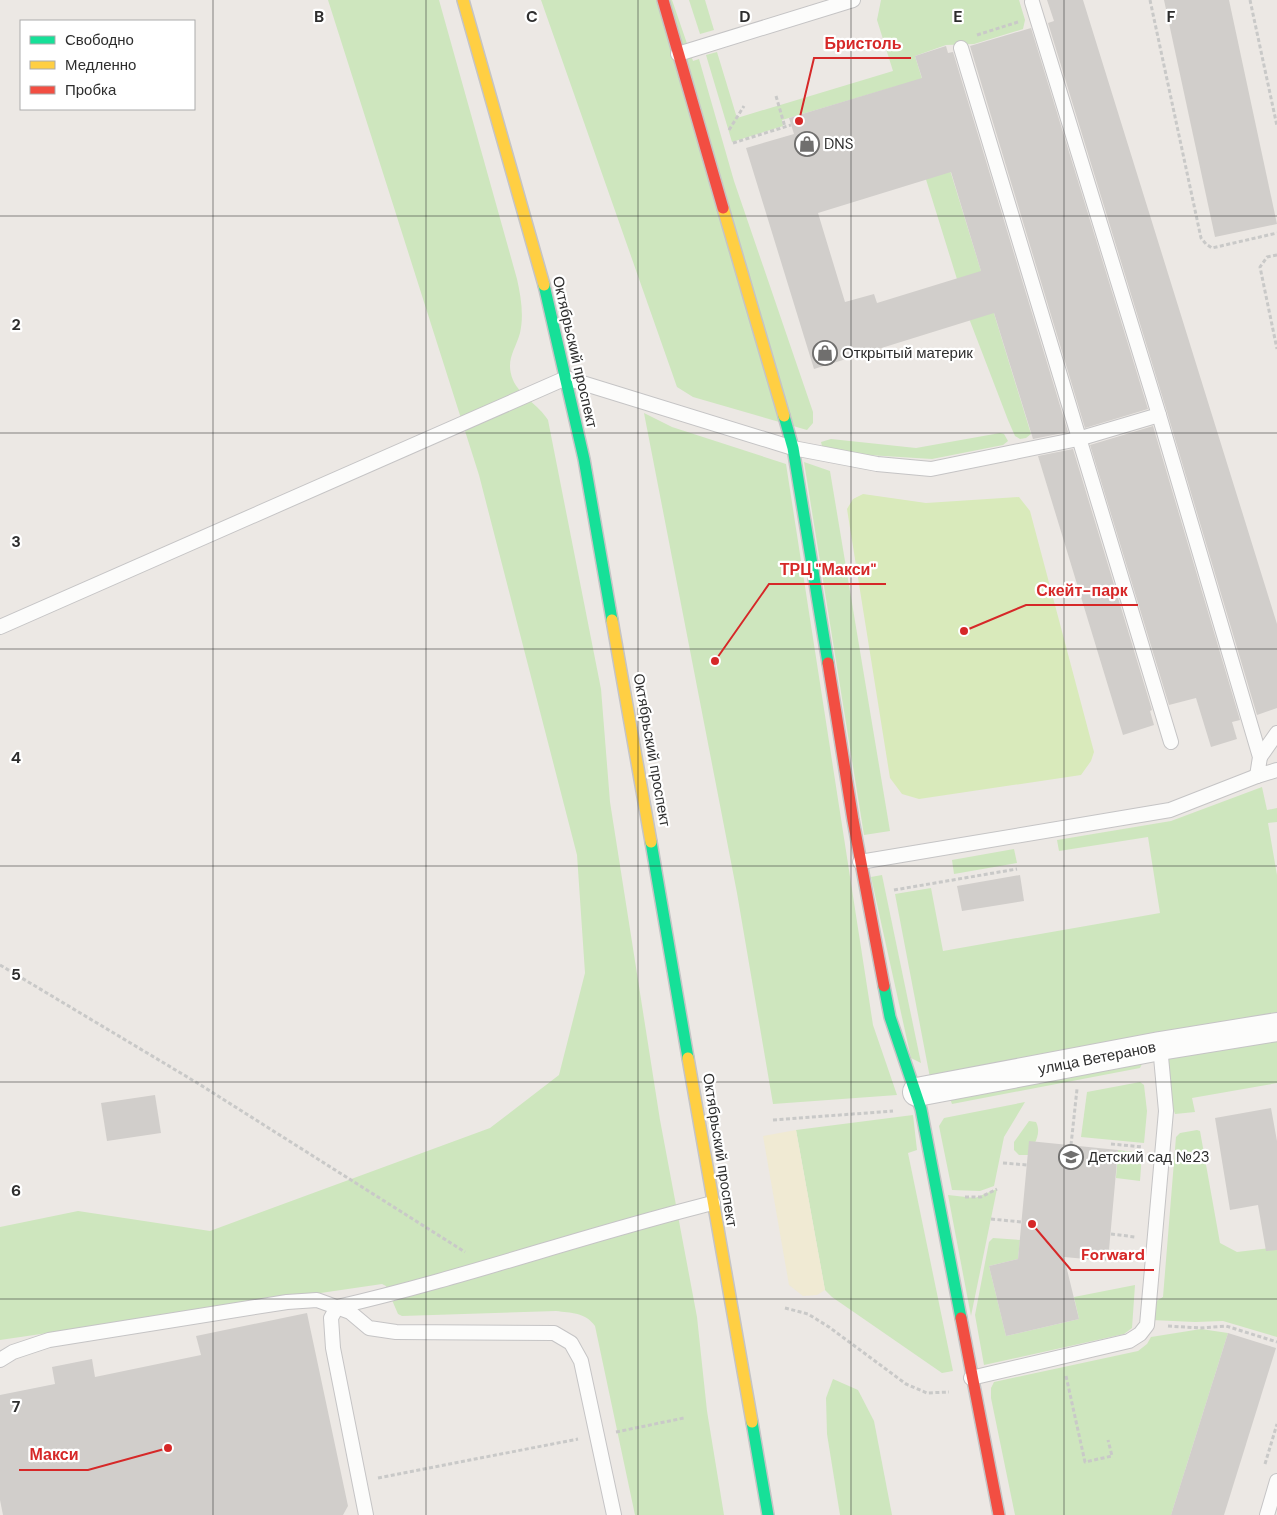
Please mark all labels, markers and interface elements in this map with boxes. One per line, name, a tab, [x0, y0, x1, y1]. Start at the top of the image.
text: B	[314, 6, 324, 27]
text: C	[526, 6, 538, 27]
text: D	[739, 6, 751, 27]
text: E	[953, 6, 963, 27]
text: F	[1167, 6, 1176, 27]
legend	[20, 20, 195, 110]
callout: Бристоль	[814, 27, 911, 58]
text: Свободно	[65, 30, 134, 50]
text: Бристоль	[824, 33, 902, 54]
text: Медленно	[65, 55, 136, 75]
text: Пробка	[65, 80, 117, 100]
shop icon: DNS	[794, 131, 820, 157]
place label: DNS	[824, 134, 854, 154]
street label: Октябрьский проспект	[548, 274, 602, 430]
text: 2	[11, 314, 21, 335]
shop icon: Открытый материк	[812, 340, 838, 366]
place label: Открытый материк	[842, 343, 973, 363]
text: 3	[11, 531, 21, 552]
callout: ТРЦ "Макси"	[769, 553, 886, 584]
text: ТРЦ "Макси"	[780, 559, 876, 580]
callout: Скейт-парк	[1026, 574, 1138, 605]
text: Скейт-парк	[1036, 580, 1129, 601]
street label: Октябрьский проспект	[629, 672, 675, 828]
text: 4	[11, 747, 21, 768]
text: 5	[11, 964, 21, 985]
street label: улица Ветеранов	[1036, 1037, 1158, 1079]
street label: Октябрьский проспект	[698, 1072, 742, 1228]
school or university icon: Детский сад №23	[1058, 1144, 1084, 1170]
place label: Детский сад №23	[1088, 1147, 1210, 1167]
text: 6	[11, 1180, 21, 1201]
callout: Forward	[1071, 1239, 1154, 1270]
text: Forward	[1081, 1244, 1145, 1265]
text: 7	[12, 1396, 21, 1417]
callout: Макси	[19, 1439, 88, 1470]
text: Макси	[30, 1444, 78, 1465]

